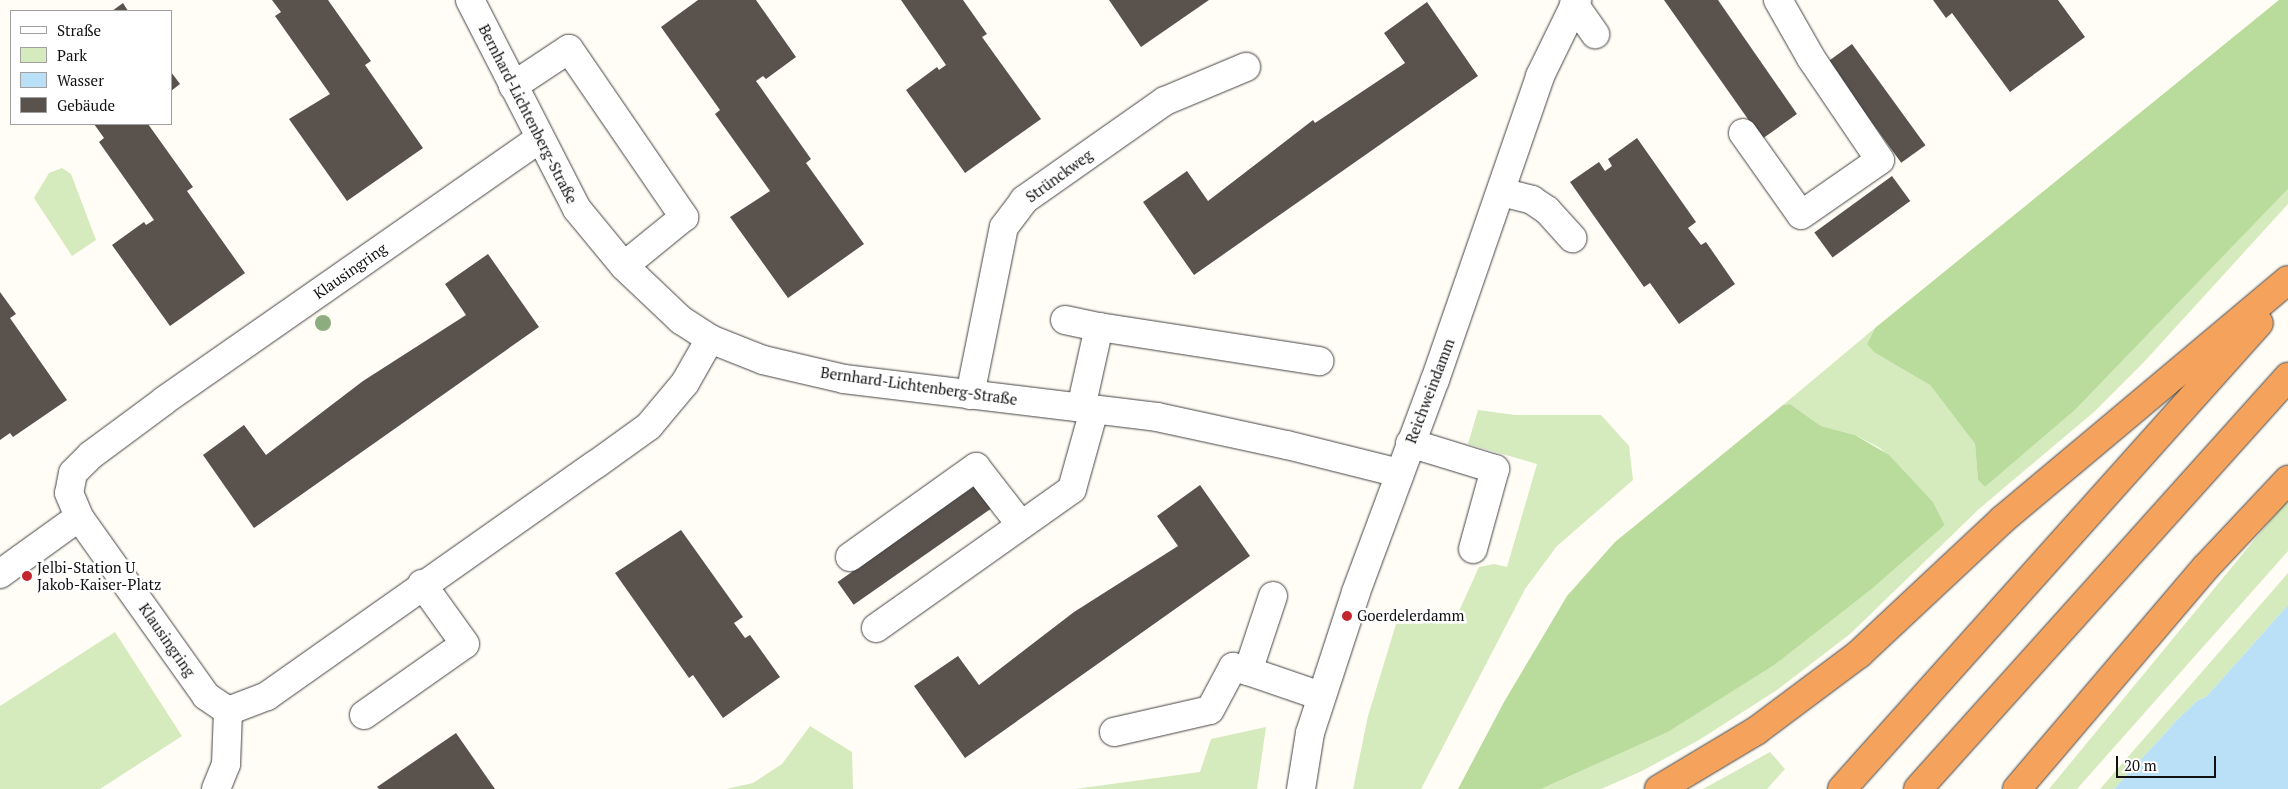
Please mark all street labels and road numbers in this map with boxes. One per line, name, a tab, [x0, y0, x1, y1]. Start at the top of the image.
street label: Bernhard-Lichtenberg-Straße	[475, 21, 581, 207]
street label: Strünckweg	[1022, 146, 1096, 206]
street label: Klausingring	[310, 239, 390, 303]
street label: Reichweindamm	[1402, 336, 1458, 446]
street label: Bernhard-Lichtenberg-Straße	[819, 363, 1019, 409]
street label: Klausingring	[135, 600, 199, 680]

